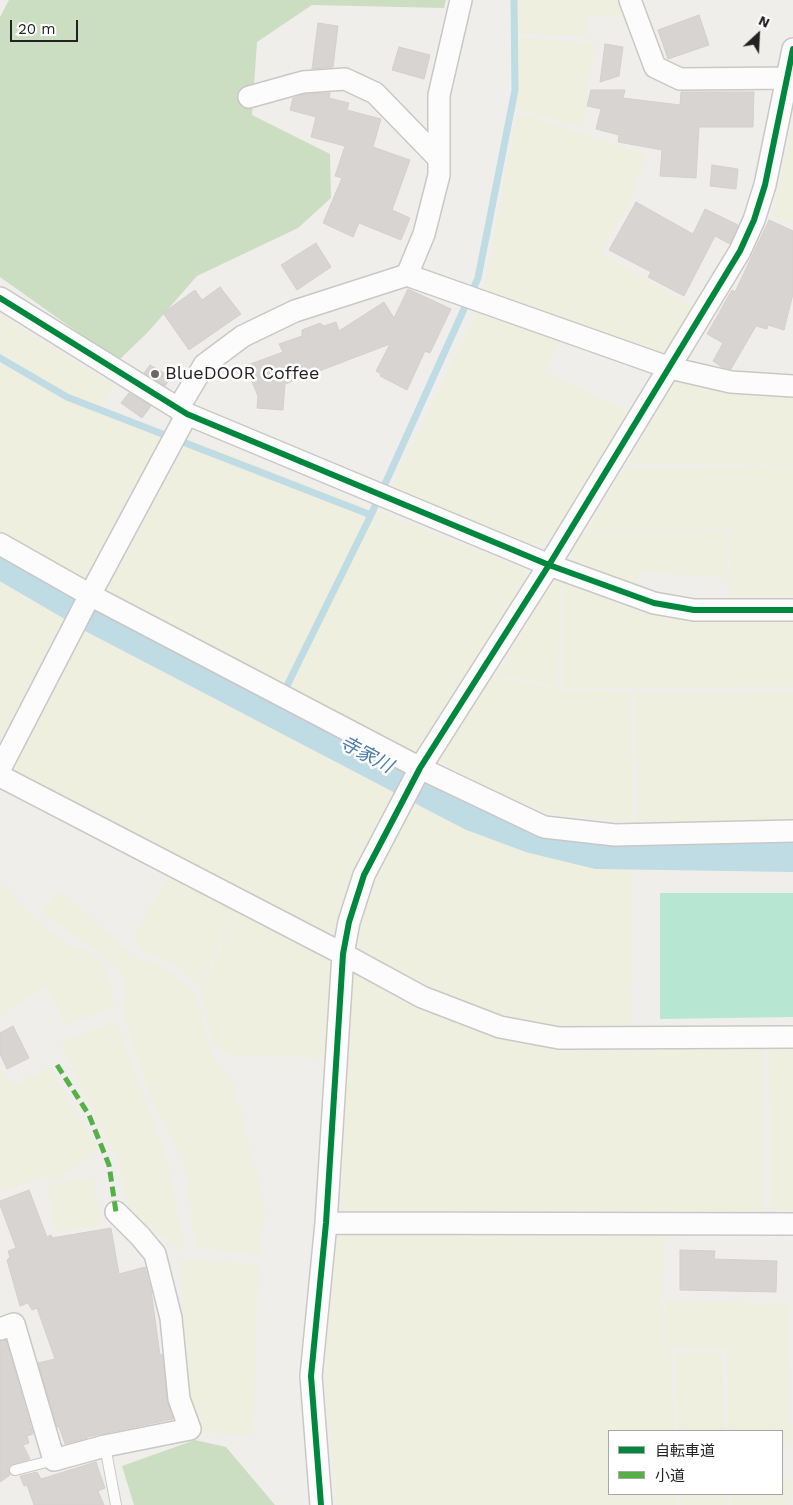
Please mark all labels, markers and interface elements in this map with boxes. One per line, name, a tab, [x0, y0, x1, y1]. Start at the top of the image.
scale bar	[12, 10, 80, 42]
north arrow	[733, 10, 783, 60]
text: N	[756, 12, 772, 31]
text: 20 m	[18, 20, 56, 38]
place label: BlueDOOR Coffee	[165, 363, 319, 385]
marker: BlueDOOR Coffee	[149, 368, 161, 380]
water label: 寺家川	[335, 732, 397, 778]
legend	[608, 1430, 783, 1495]
text: 自転車道	[655, 1442, 715, 1460]
text: 小道	[655, 1467, 685, 1485]

